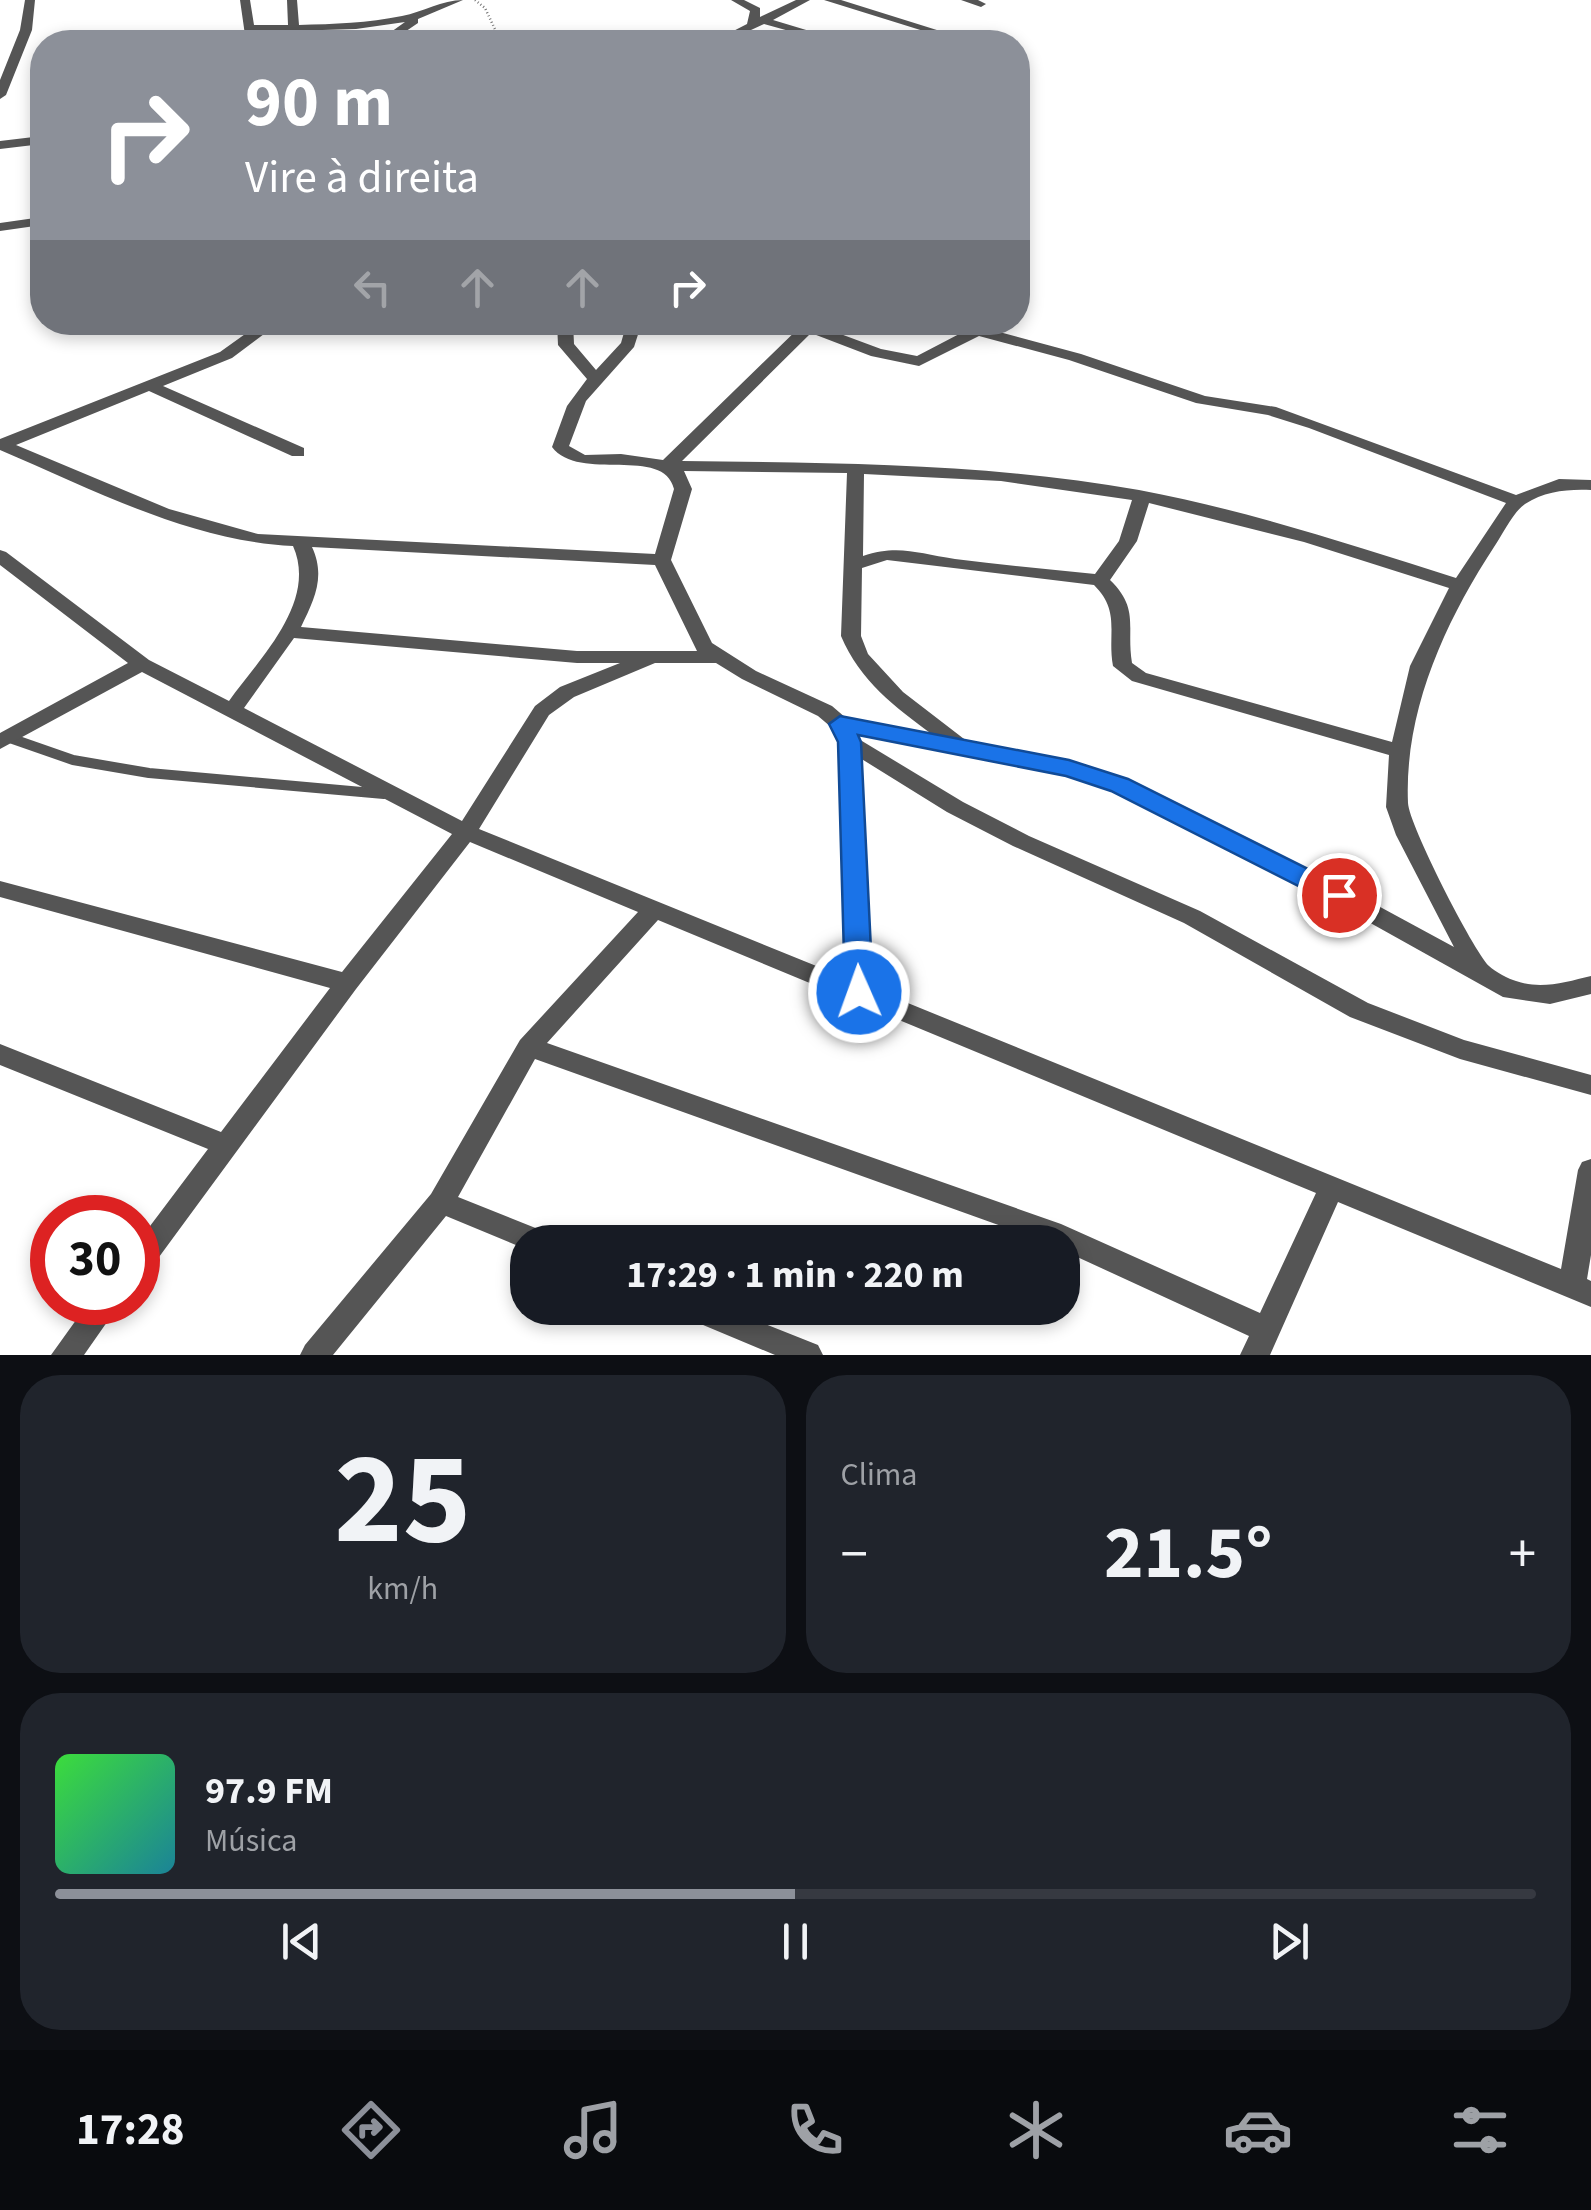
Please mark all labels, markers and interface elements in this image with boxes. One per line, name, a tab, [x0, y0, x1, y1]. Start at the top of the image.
text: 90 m	[245, 53, 393, 153]
icon: right	[80, 70, 210, 200]
text: Vire à direita	[245, 146, 479, 210]
icon: left	[345, 260, 400, 315]
icon: ahead	[450, 260, 505, 315]
icon: ahead	[555, 260, 610, 315]
icon: right	[660, 260, 715, 315]
pin	[1297, 853, 1382, 938]
icon: arrive	[1312, 868, 1367, 923]
position arrow	[807, 940, 911, 1044]
speed limit sign: 30	[30, 1195, 160, 1325]
text: 17:29 · 1 min · 220 m	[626, 1248, 964, 1302]
text: 25	[334, 1408, 471, 1593]
text: Clima	[841, 1452, 917, 1498]
text: 21.5°	[1104, 1500, 1273, 1607]
text: −	[841, 1516, 868, 1594]
text: +	[1509, 1516, 1536, 1594]
text: km/h	[367, 1566, 438, 1612]
text: 97.9 FM	[205, 1764, 333, 1818]
text: Música	[205, 1818, 297, 1864]
icon: previous	[274, 1914, 329, 1969]
icon: pause	[768, 1914, 823, 1969]
icon: next	[1262, 1914, 1317, 1969]
icon: directions	[336, 2095, 406, 2165]
icon: music	[558, 2095, 628, 2165]
icon: phone	[780, 2095, 850, 2165]
icon: climate	[1001, 2095, 1071, 2165]
icon: car	[1223, 2095, 1293, 2165]
icon: filters	[1445, 2095, 1515, 2165]
text: 17:28	[76, 2098, 184, 2162]

